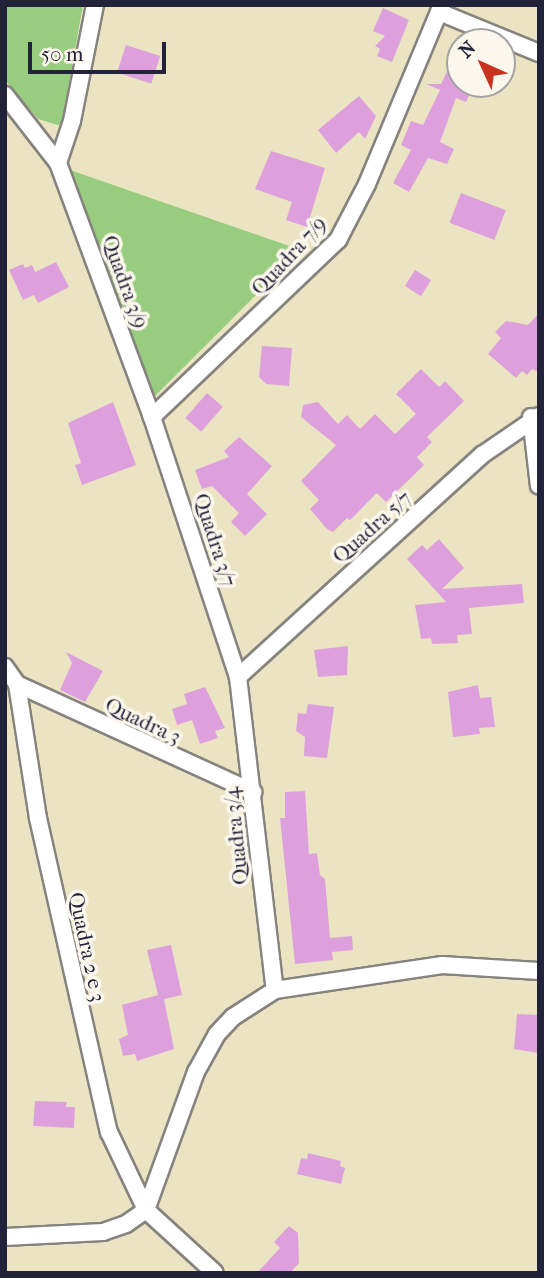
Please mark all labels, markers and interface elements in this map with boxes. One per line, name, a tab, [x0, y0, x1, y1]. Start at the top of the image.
scale bar	[32, 28, 170, 72]
north arrow	[446, 28, 516, 98]
text: N	[455, 37, 480, 62]
text: 50 m	[41, 42, 84, 66]
street label: Quadra 7/9	[246, 211, 332, 301]
street label: Quadra 3/9	[97, 232, 153, 332]
street label: Quadra 5/7	[328, 485, 416, 569]
street label: Quadra 3/7	[188, 490, 242, 590]
street label: Quadra 3	[101, 692, 185, 750]
street label: Quadra 3/4	[218, 786, 254, 886]
street label: Quadra 2 e 3	[63, 890, 111, 1004]

